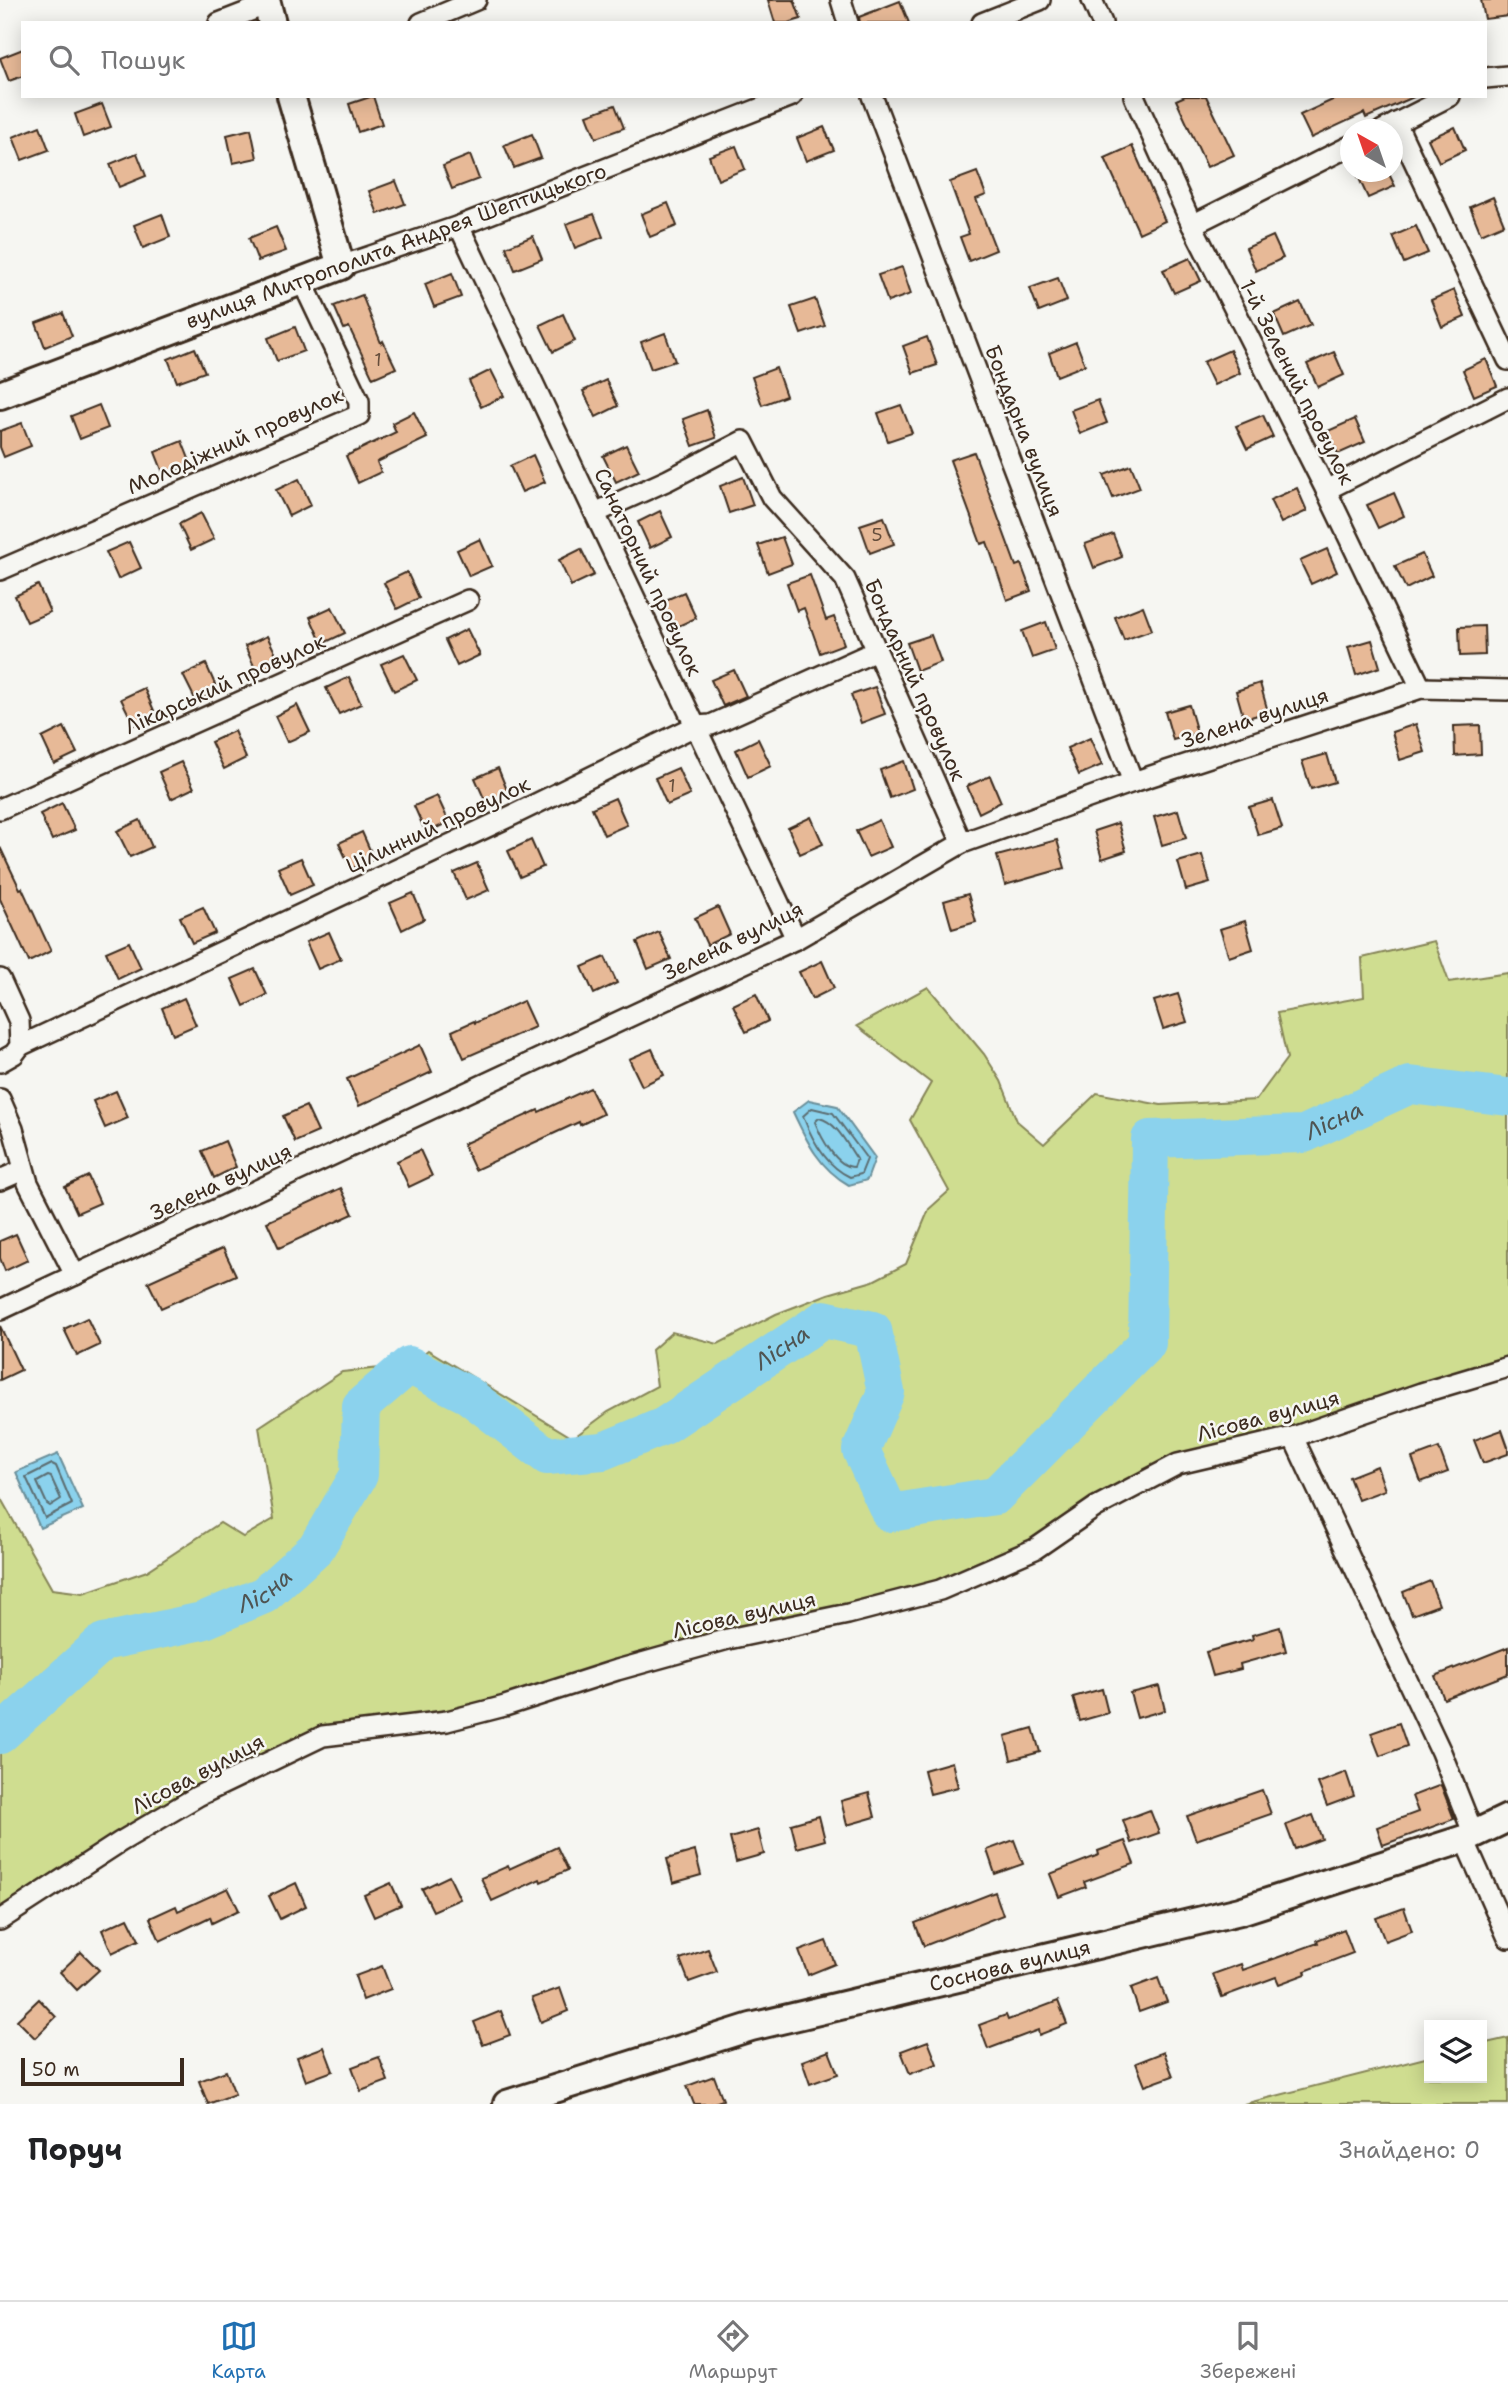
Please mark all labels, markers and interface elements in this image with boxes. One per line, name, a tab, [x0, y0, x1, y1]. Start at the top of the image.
search box	[21, 21, 1487, 98]
icon: search	[45, 41, 83, 79]
text: Пошук	[101, 42, 185, 77]
north arrow	[1340, 119, 1403, 182]
street label: вулиця Митрополита Андрея Шептицького	[182, 157, 610, 335]
street label: 1-й Зелений провулок	[1233, 274, 1361, 490]
street label: Бондарна вулиця	[978, 341, 1070, 521]
house number: 1	[374, 348, 382, 372]
street label: Молодіжний провулок	[123, 381, 347, 501]
street label: Санаторний провулок	[587, 463, 709, 681]
house number: 5	[871, 523, 883, 547]
street label: Бондарний провулок	[858, 574, 972, 786]
street label: Лікарський провулок	[120, 627, 330, 741]
street label: Зелена вулиця	[1178, 681, 1332, 755]
street label: Цілинний провулок	[341, 770, 535, 880]
house number: 1	[668, 774, 676, 798]
street label: Зелена вулиця	[658, 895, 808, 987]
water label: Лісна	[1299, 1094, 1368, 1147]
street label: Зелена вулиця	[146, 1137, 296, 1227]
water label: Лісна	[747, 1318, 815, 1377]
street label: Лісова вулиця	[1194, 1384, 1342, 1448]
water label: Лісна	[232, 1562, 299, 1620]
street label: Лісова вулиця	[669, 1585, 819, 1645]
street label: Лісова вулиця	[127, 1727, 269, 1821]
street label: Соснова вулиця	[927, 1933, 1093, 1998]
map controls	[1424, 2020, 1487, 2083]
button: layers	[1424, 2020, 1487, 2083]
scale bar	[21, 2055, 184, 2087]
text: 50 m	[32, 2057, 80, 2082]
text: Поруч	[28, 2129, 122, 2170]
text: Знайдено: 0	[1339, 2135, 1480, 2165]
tab: Карта	[211, 2317, 266, 2384]
tab: Маршрут	[689, 2317, 777, 2384]
tab: Збережені	[1200, 2317, 1297, 2384]

